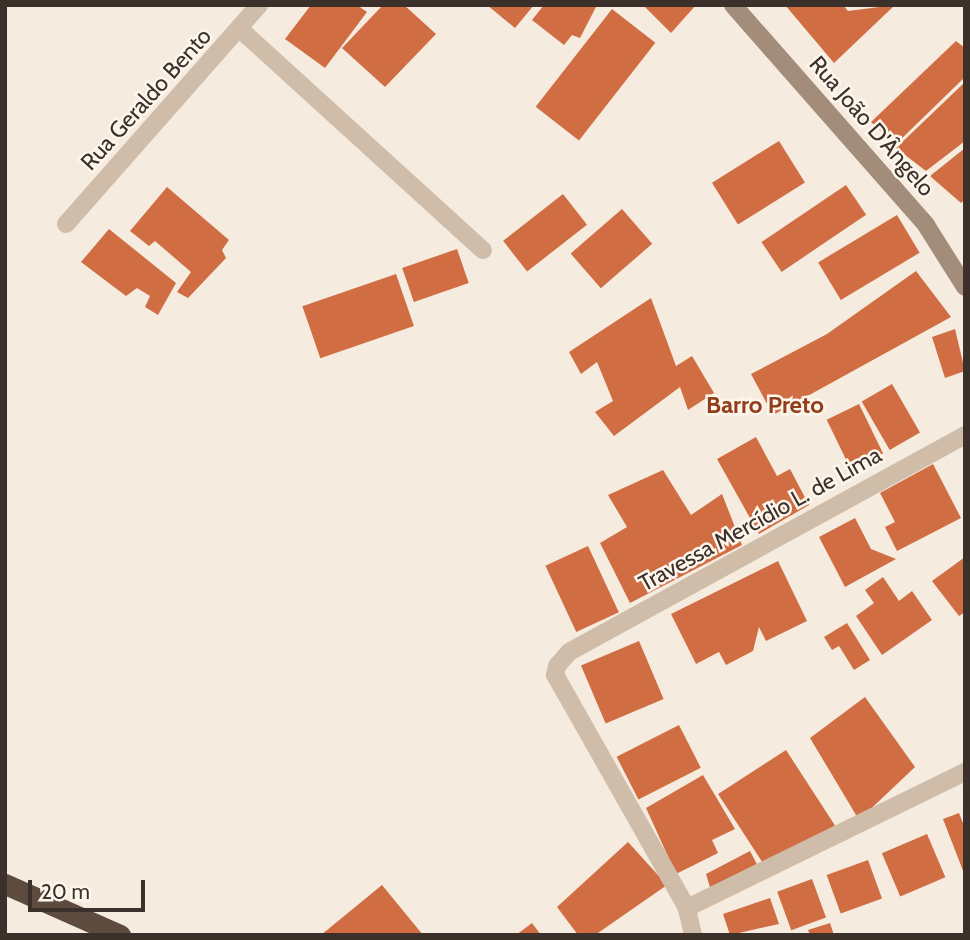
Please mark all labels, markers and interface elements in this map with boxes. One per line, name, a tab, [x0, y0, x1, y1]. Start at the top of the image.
street label: Rua Geraldo Bento	[75, 22, 217, 176]
street label: Rua João D'Ângelo	[804, 50, 940, 202]
district label: Barro Preto	[706, 391, 824, 419]
street label: Travessa Mercídio L. de Lima	[634, 441, 886, 597]
scale bar	[32, 866, 149, 910]
text: 20 m	[41, 879, 90, 904]

